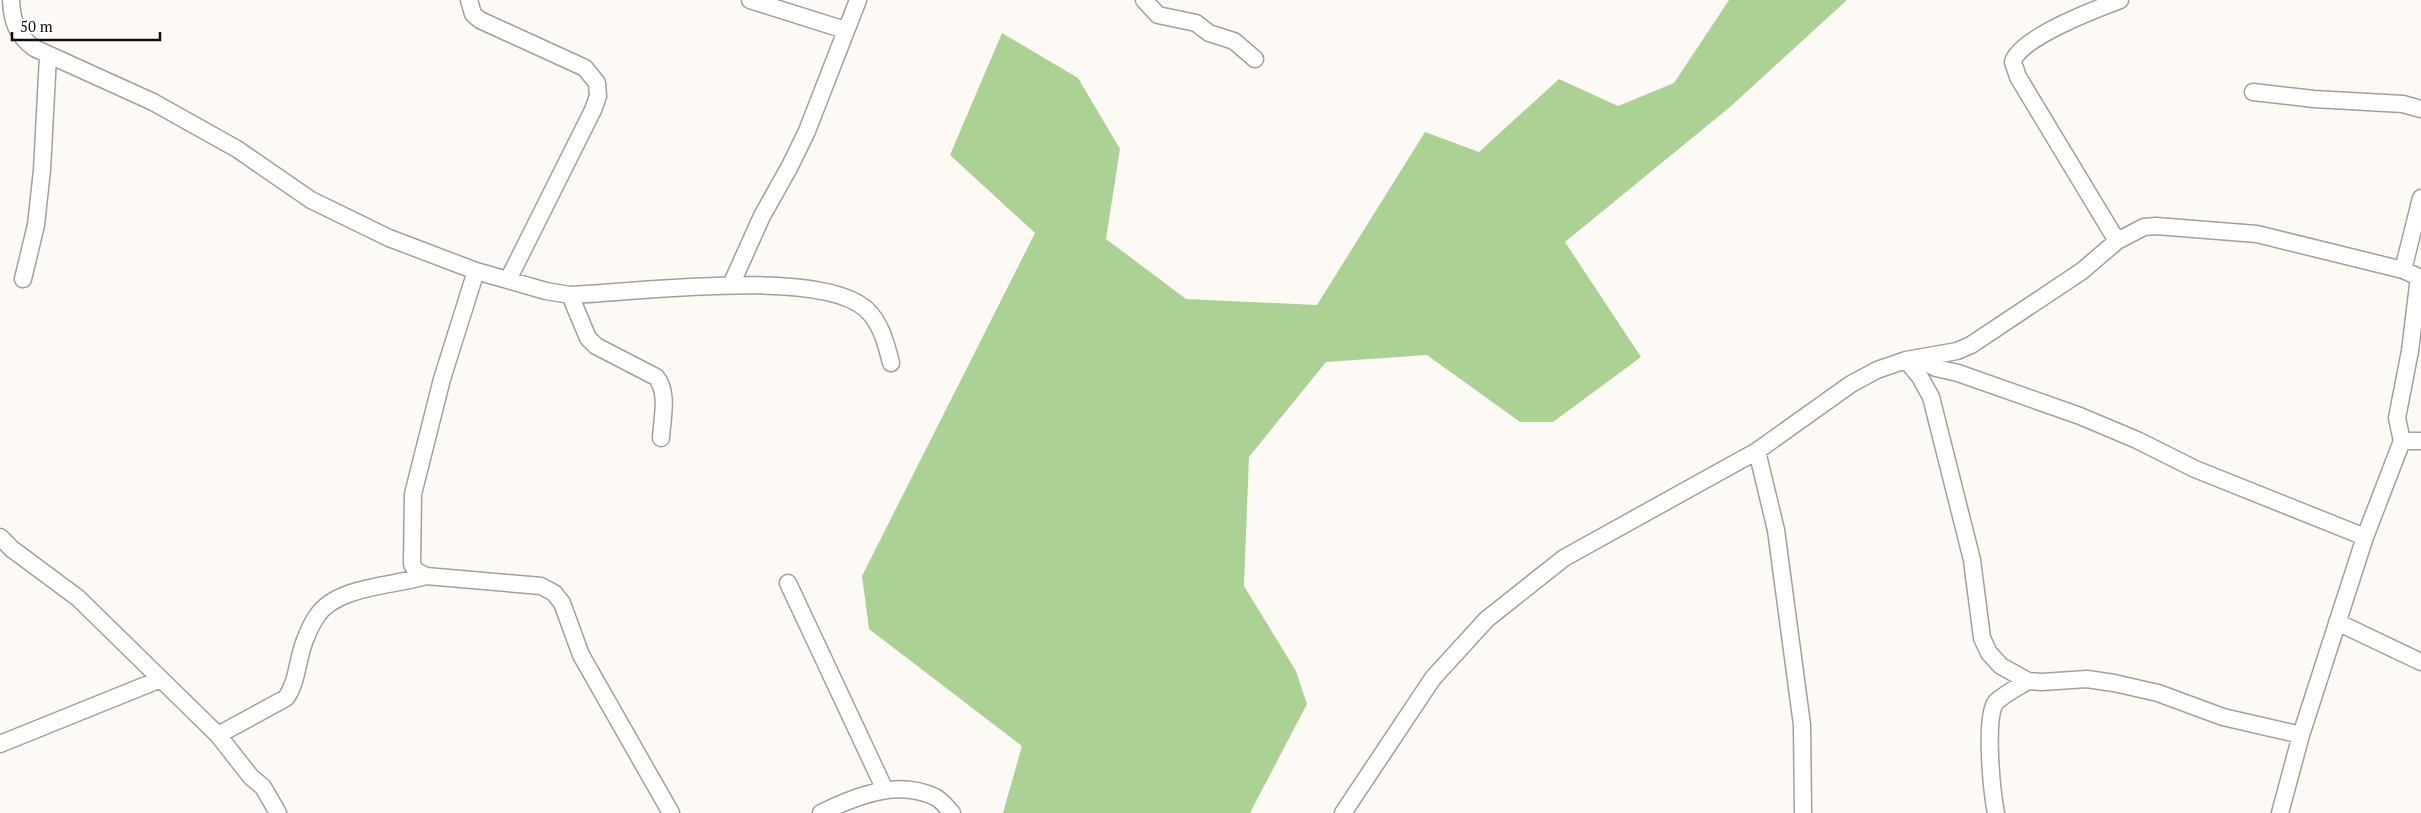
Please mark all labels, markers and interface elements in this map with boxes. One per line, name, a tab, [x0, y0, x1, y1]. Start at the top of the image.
scale bar	[12, 10, 160, 42]
text: 50 m	[20, 16, 53, 36]

